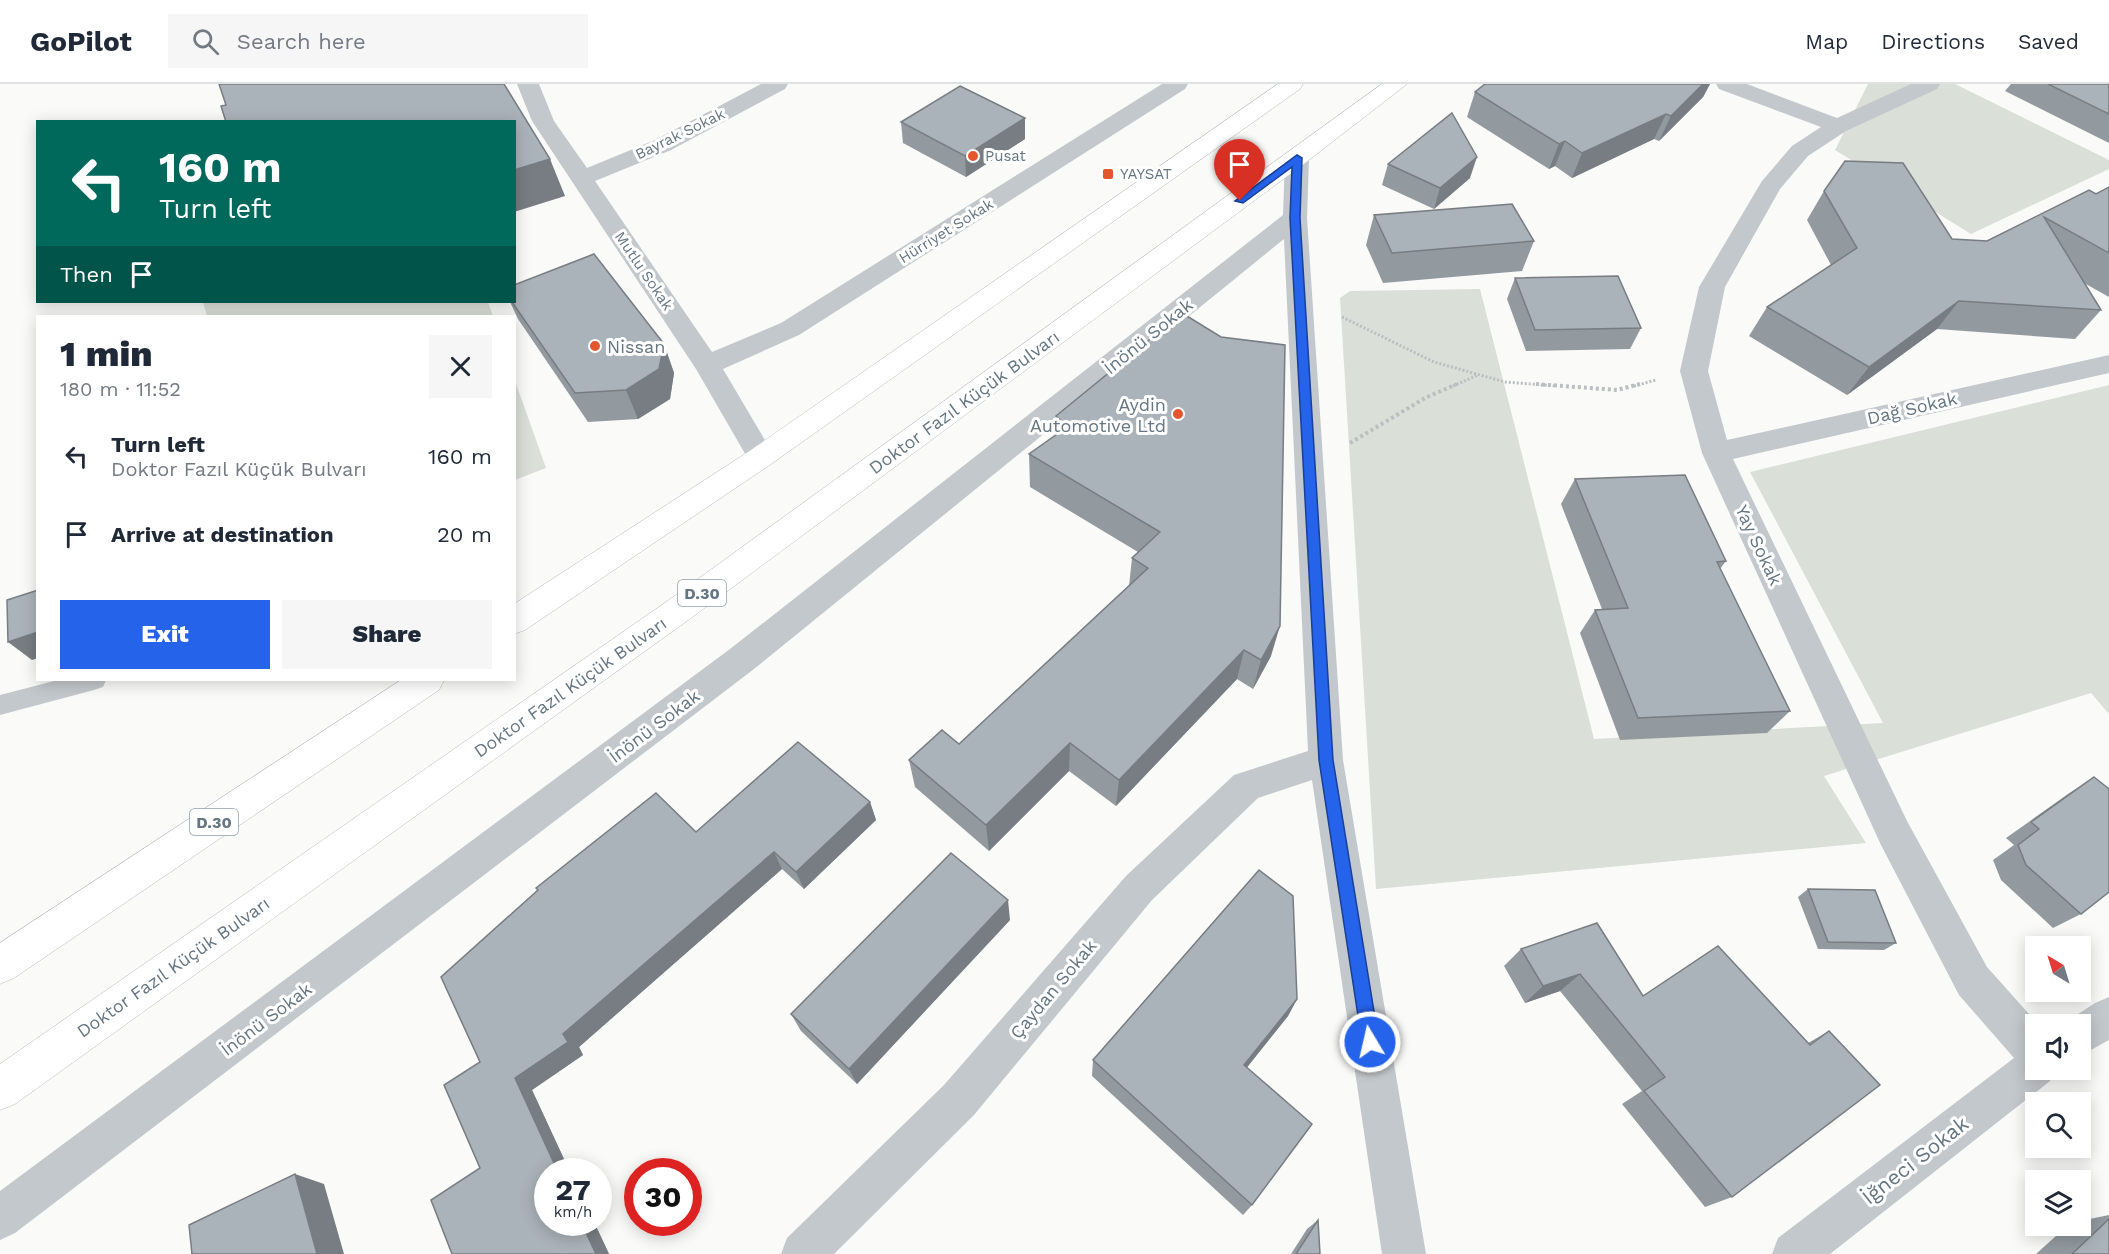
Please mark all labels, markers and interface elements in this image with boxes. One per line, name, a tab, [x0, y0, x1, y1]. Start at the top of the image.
search box	[168, 14, 588, 68]
text: GoPilot	[30, 25, 132, 58]
icon: search	[189, 25, 222, 58]
text: Search here	[237, 29, 366, 54]
text: Map	[1805, 29, 1848, 54]
text: Directions	[1881, 29, 1985, 54]
text: Saved	[2018, 29, 2079, 54]
street label: Bayrak Sokak	[632, 104, 728, 163]
pin	[1214, 139, 1265, 201]
text: 160 m	[159, 143, 282, 192]
icon: left	[60, 144, 138, 222]
place label: Pusat	[985, 147, 1027, 165]
icon: arrive	[1223, 148, 1256, 181]
marker: Pusat	[966, 149, 980, 163]
place label: YAYSAT	[1120, 165, 1172, 183]
marker: YAYSAT	[1101, 167, 1115, 181]
text: Turn left	[159, 193, 271, 225]
street label: Hürriyet Sokak	[895, 195, 997, 267]
street label: Mutlu Sokak	[611, 228, 677, 314]
icon: arrive	[125, 258, 158, 291]
text: Then	[60, 262, 113, 287]
street label: İnönü Sokak	[1099, 294, 1197, 378]
street label: Doktor Fazıl Küçük Bulvarı	[865, 326, 1063, 478]
text: 1 min	[60, 333, 153, 375]
button: close	[429, 335, 492, 398]
place label: Nissan	[607, 336, 665, 357]
marker: Nissan	[588, 339, 602, 353]
text: 180 m · 11:52	[60, 377, 181, 401]
street label: Dağ Sokak	[1865, 387, 1959, 429]
place label: Aydin Automotive Ltd	[1030, 394, 1166, 436]
marker: Aydin Automotive Ltd	[1171, 407, 1185, 421]
text: Turn left	[111, 432, 205, 457]
icon: left	[60, 440, 93, 473]
text: 160 m	[428, 444, 492, 469]
text: Doktor Fazıl Küçük Bulvarı	[111, 457, 367, 481]
street label: Yay Sokak	[1731, 502, 1787, 588]
icon: arrive	[60, 518, 93, 551]
text: Arrive at destination	[111, 522, 334, 547]
text: 20 m	[437, 522, 492, 547]
road number: D.30	[678, 580, 726, 606]
button: Exit	[60, 600, 270, 669]
button: Share	[282, 600, 492, 669]
street label: Doktor Fazıl Küçük Bulvarı	[470, 612, 670, 762]
street label: İnönü Sokak	[604, 685, 704, 767]
road number: D.30	[190, 809, 238, 835]
street label: Doktor Fazıl Küçük Bulvarı	[73, 892, 273, 1042]
street label: Çaydan Sokak	[1005, 935, 1101, 1043]
north arrow	[2025, 936, 2091, 1002]
map controls	[2025, 936, 2091, 1236]
street label: İnönü Sokak	[216, 978, 316, 1060]
position arrow	[1338, 1010, 1402, 1074]
button: sound	[2025, 1014, 2091, 1080]
button: search	[2025, 1092, 2091, 1158]
street label: İğneci Sokak	[1857, 1111, 1973, 1209]
speed limit sign: 30	[624, 1158, 702, 1236]
button: layers	[2025, 1170, 2091, 1236]
text: 27	[555, 1172, 591, 1207]
text: km/h	[554, 1203, 592, 1221]

